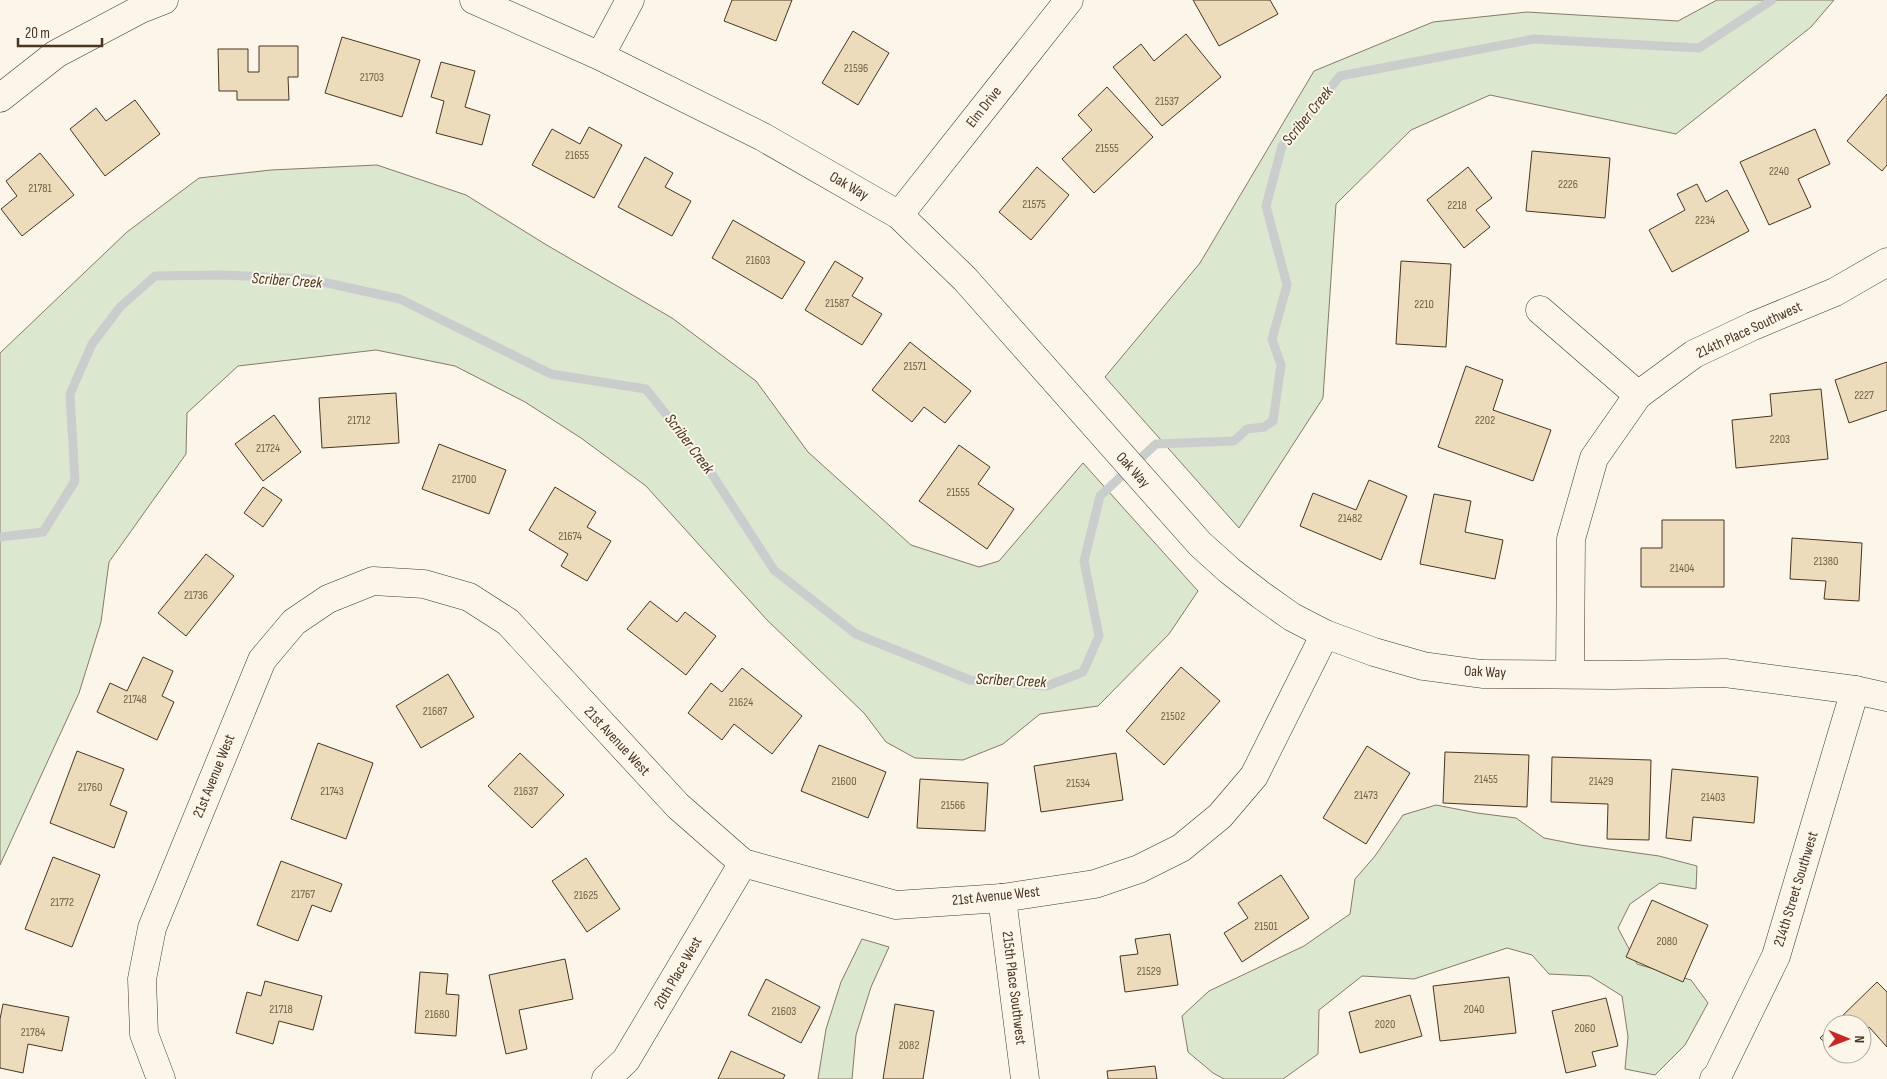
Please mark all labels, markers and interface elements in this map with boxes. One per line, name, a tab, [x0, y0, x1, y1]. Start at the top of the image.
scale bar	[18, 15, 101, 47]
text: 20 m	[25, 24, 50, 43]
house number: 21596	[844, 61, 868, 76]
house number: 21703	[360, 70, 384, 85]
water label: Scriber Creek	[1278, 82, 1338, 149]
street label: Elm Drive	[962, 83, 1006, 131]
house number: 21537	[1155, 94, 1179, 109]
house number: 21555	[1095, 141, 1119, 156]
house number: 21655	[565, 148, 589, 163]
house number: 2240	[1769, 164, 1789, 179]
street label: Oak Way	[826, 167, 872, 205]
house number: 2226	[1558, 177, 1578, 192]
house number: 21781	[28, 181, 52, 196]
house number: 21575	[1022, 197, 1046, 212]
house number: 2218	[1447, 198, 1467, 213]
house number: 2234	[1695, 213, 1715, 228]
house number: 21603	[746, 253, 770, 268]
water label: Scriber Creek	[251, 269, 324, 293]
house number: 21587	[825, 296, 849, 311]
house number: 2210	[1414, 297, 1434, 312]
street label: 214th Place Southwest	[1693, 297, 1805, 363]
house number: 21571	[904, 359, 927, 374]
house number: 2227	[1854, 388, 1874, 403]
water label: Scriber Creek	[660, 410, 718, 479]
house number: 21712	[347, 413, 371, 428]
house number: 2202	[1475, 413, 1495, 428]
house number: 2203	[1770, 432, 1790, 447]
house number: 21724	[256, 441, 280, 456]
street label: Oak Way	[1112, 448, 1154, 492]
house number: 21700	[452, 472, 476, 487]
house number: 21555	[946, 485, 970, 500]
house number: 21482	[1338, 511, 1362, 526]
house number: 21674	[558, 529, 582, 544]
house number: 21380	[1814, 554, 1838, 569]
house number: 21404	[1670, 561, 1694, 576]
house number: 21736	[184, 588, 208, 603]
street label: Oak Way	[1464, 661, 1507, 683]
water label: Scriber Creek	[975, 670, 1048, 692]
house number: 21748	[123, 692, 147, 707]
house number: 21624	[729, 695, 753, 710]
street label: 21st Avenue West	[580, 702, 654, 780]
house number: 21687	[423, 704, 447, 719]
house number: 21502	[1161, 709, 1185, 724]
street label: 21st Avenue West	[189, 731, 240, 821]
house number: 21455	[1474, 772, 1498, 787]
house number: 21600	[831, 774, 857, 789]
house number: 21429	[1589, 774, 1613, 789]
house number: 21534	[1066, 776, 1090, 791]
house number: 21760	[78, 780, 102, 795]
house number: 21743	[320, 784, 344, 799]
house number: 21637	[514, 784, 538, 799]
house number: 21473	[1354, 788, 1378, 803]
house number: 21403	[1701, 790, 1725, 805]
house number: 21566	[941, 798, 965, 813]
street label: 214th Street Southwest	[1769, 829, 1823, 949]
street label: 21st Avenue West	[951, 882, 1041, 910]
house number: 21767	[291, 887, 315, 902]
house number: 21625	[574, 888, 598, 903]
house number: 21772	[50, 895, 74, 910]
house number: 21501	[1254, 919, 1279, 934]
street label: 215th Place Southwest	[998, 930, 1030, 1046]
street label: 20th Place West	[650, 933, 707, 1013]
house number: 2080	[1657, 934, 1677, 949]
house number: 21529	[1137, 964, 1161, 979]
house number: 21718	[269, 1002, 293, 1017]
house number: 2040	[1464, 1002, 1484, 1017]
house number: 21603	[772, 1004, 796, 1019]
house number: 21680	[424, 1007, 450, 1022]
north arrow	[1822, 1014, 1872, 1064]
house number: 2020	[1375, 1017, 1395, 1032]
house number: 2060	[1575, 1021, 1595, 1036]
house number: 21784	[21, 1025, 45, 1040]
text: N	[1851, 1035, 1868, 1043]
house number: 2082	[899, 1038, 919, 1053]

